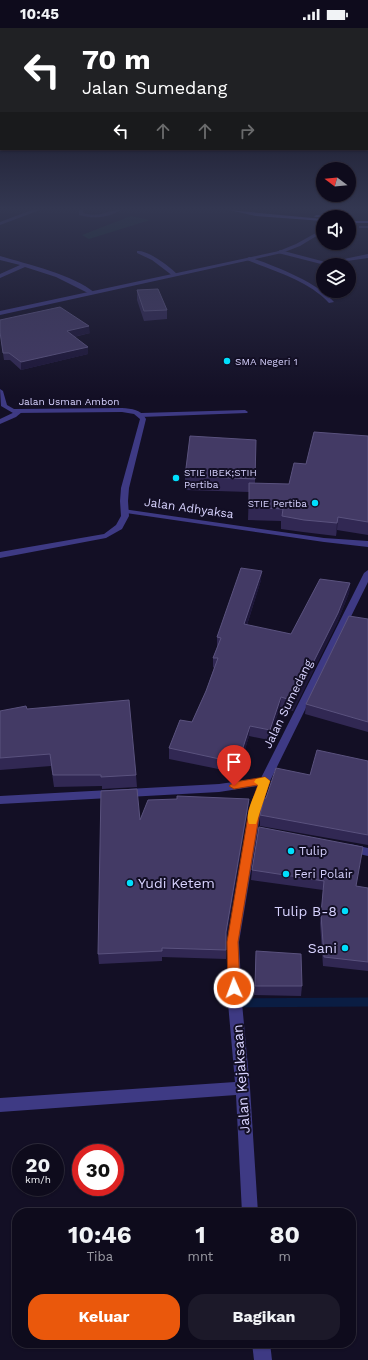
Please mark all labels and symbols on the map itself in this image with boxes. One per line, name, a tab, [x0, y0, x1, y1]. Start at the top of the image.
north arrow	[316, 162, 356, 202]
marker: SMA Negeri 1	[222, 356, 232, 366]
place label: SMA Negeri 1	[235, 356, 298, 367]
street label: Jalan Usman Ambon	[19, 396, 119, 407]
place label: STIE IBEK;STIH Pertiba	[184, 467, 257, 490]
marker: STIE IBEK;STIH Pertiba	[171, 473, 181, 483]
street label: Jalan Adhyaksa	[143, 495, 235, 521]
place label: STIE Pertiba	[248, 498, 307, 509]
marker: STIE Pertiba	[310, 498, 320, 508]
street label: Jalan Sumedang	[260, 657, 316, 751]
pin	[217, 745, 251, 786]
place label: Tulip	[299, 844, 327, 858]
marker: Tulip	[286, 846, 296, 856]
place label: Feri Polair	[294, 867, 353, 881]
marker: Feri Polair	[281, 869, 291, 879]
place label: Yudi Ketem	[138, 875, 215, 891]
marker: Yudi Ketem	[125, 878, 135, 888]
place label: Tulip B-8	[274, 903, 337, 919]
marker: Tulip B-8	[340, 906, 350, 916]
place label: Sani	[308, 940, 337, 956]
marker: Sani	[340, 943, 350, 953]
position arrow	[213, 967, 255, 1009]
street label: Jalan Kejaksaan	[229, 1024, 253, 1134]
speed limit sign: 30	[72, 1144, 124, 1196]

